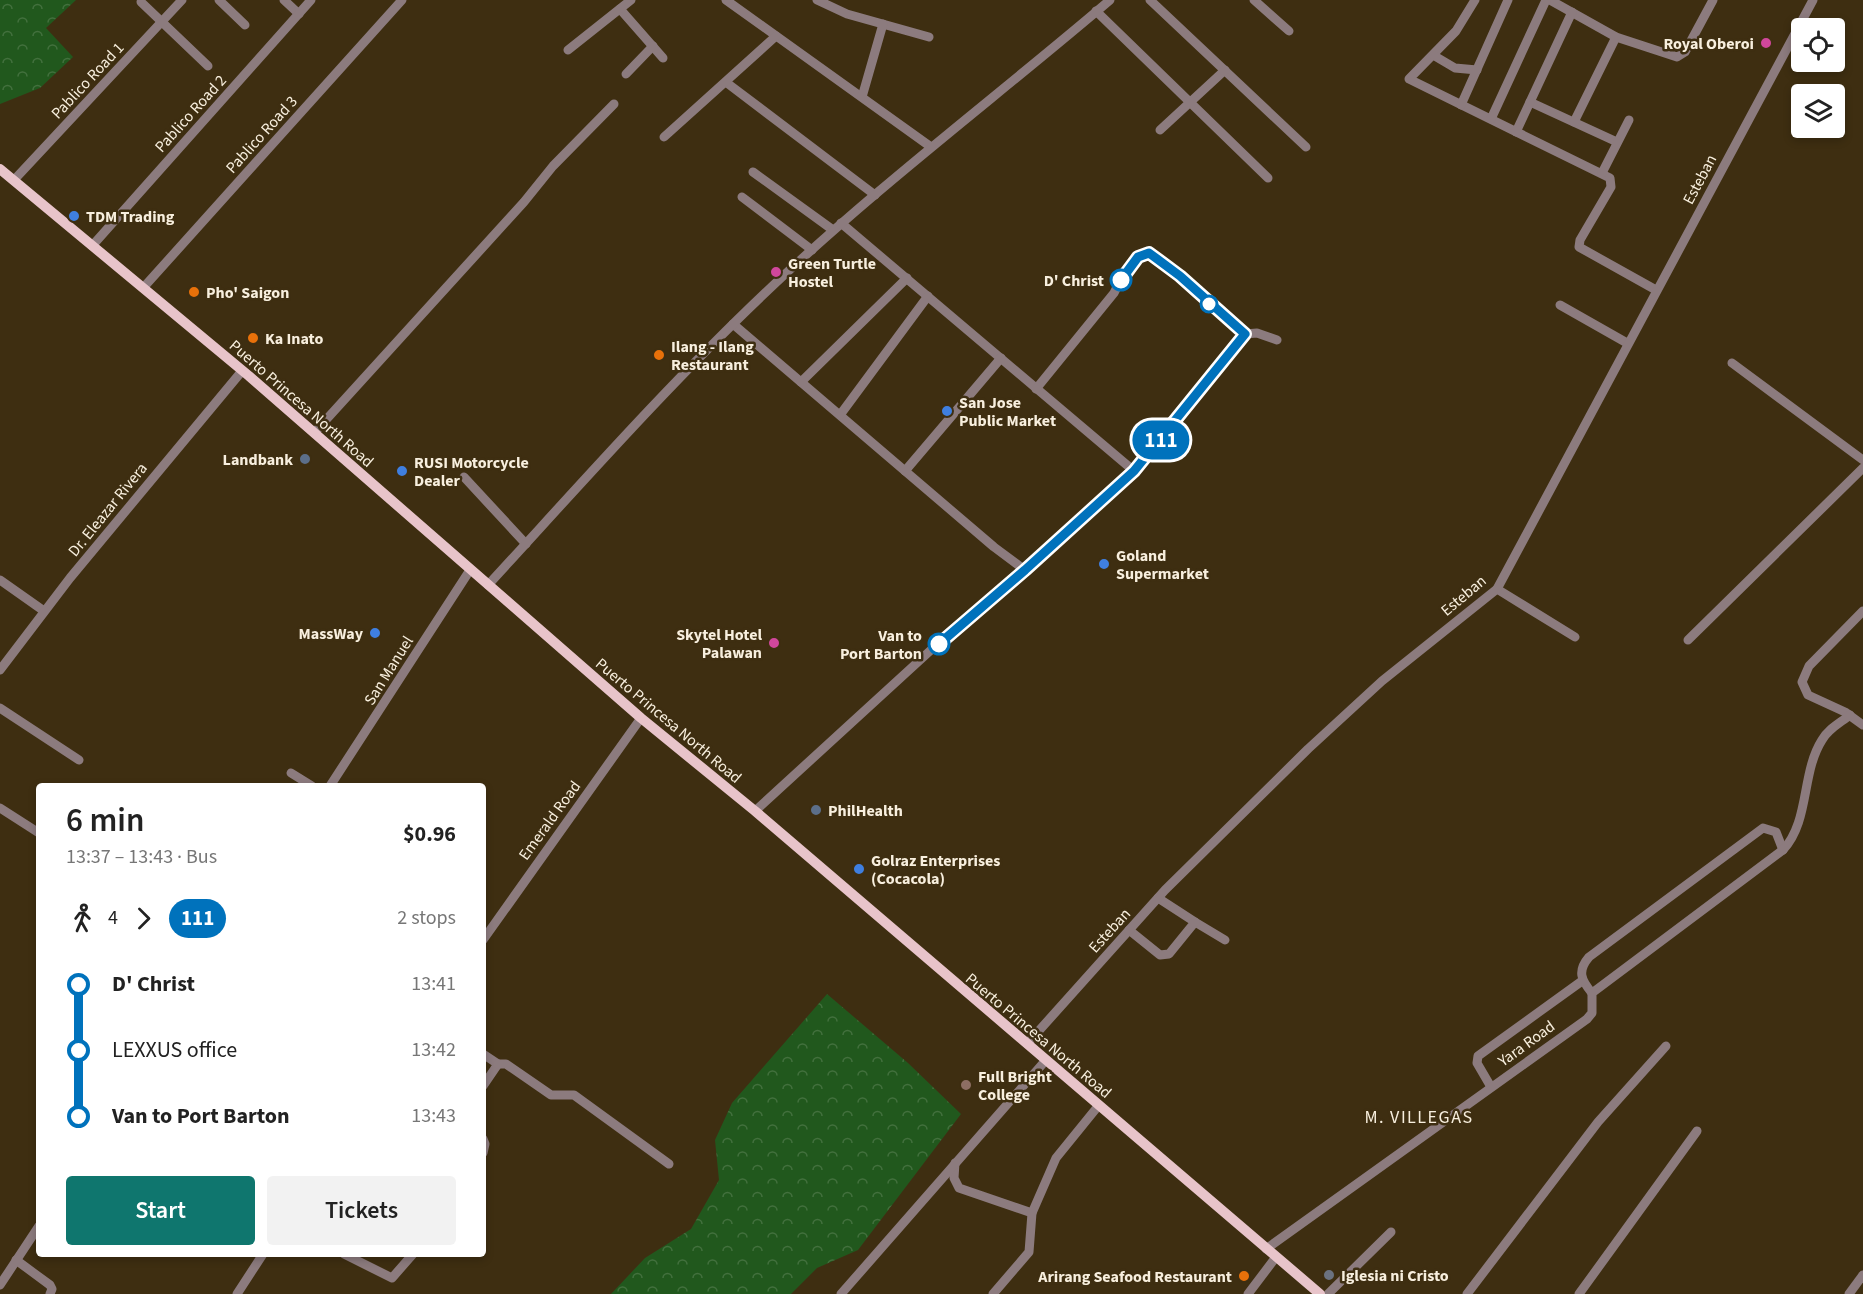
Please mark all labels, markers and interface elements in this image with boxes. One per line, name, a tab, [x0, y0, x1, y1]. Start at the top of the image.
map controls	[1791, 18, 1845, 138]
button: locate	[1791, 18, 1845, 72]
place label: Royal Oberoi	[1663, 33, 1754, 55]
marker: Royal Oberoi	[1759, 36, 1773, 50]
street label: Pablico Road 1	[46, 37, 129, 124]
street label: Pablico Road 2	[150, 70, 232, 157]
button: layers	[1791, 84, 1845, 138]
street label: Pablico Road 3	[221, 91, 303, 178]
street label: Esteban	[1678, 151, 1722, 208]
place label: TDM Trading	[86, 206, 175, 228]
marker: TDM Trading	[67, 209, 81, 223]
place label: Green Turtle Hostel	[788, 253, 876, 293]
marker: Green Turtle Hostel	[769, 265, 783, 279]
marker: D' Christ	[1110, 269, 1132, 291]
place label: D' Christ	[1044, 270, 1104, 292]
place label: Pho' Saigon	[206, 282, 289, 304]
marker: Pho' Saigon	[187, 285, 201, 299]
unlabelled marker	[1200, 295, 1218, 313]
place label: Ka Inato	[265, 328, 323, 350]
marker: Ka Inato	[246, 331, 260, 345]
street label: Puerto Princesa North Road	[224, 335, 378, 473]
place label: Ilang - Ilang Restaurant	[671, 336, 754, 376]
marker: Ilang - Ilang Restaurant	[652, 348, 666, 362]
place label: San Jose Public Market	[959, 392, 1056, 432]
marker: San Jose Public Market	[940, 404, 954, 418]
line badge: 111	[1126, 420, 1196, 460]
text: 111	[1144, 425, 1178, 455]
place label: Landbank	[223, 449, 293, 471]
marker: Landbank	[298, 452, 312, 466]
place label: RUSI Motorcycle Dealer	[414, 452, 529, 492]
street label: Dr. Eleazar Rivera	[63, 458, 152, 561]
marker: RUSI Motorcycle Dealer	[395, 464, 409, 478]
place label: Goland Supermarket	[1116, 545, 1209, 585]
marker: Goland Supermarket	[1097, 557, 1111, 571]
street label: Esteban	[1436, 570, 1491, 621]
place label: MassWay	[299, 623, 364, 645]
place label: Skytel Hotel Palawan	[676, 624, 762, 664]
place label: Van to Port Barton	[840, 625, 922, 665]
marker: MassWay	[368, 626, 382, 640]
street label: San Manuel	[359, 632, 419, 709]
marker: Van to Port Barton	[928, 633, 950, 655]
marker: Skytel Hotel Palawan	[767, 636, 781, 650]
street label: Puerto Princesa North Road	[591, 653, 746, 789]
street label: Emerald Road	[513, 776, 586, 865]
text: 6 min	[66, 797, 144, 844]
place label: PhilHealth	[828, 800, 903, 822]
marker: PhilHealth	[809, 803, 823, 817]
text: $0.96	[403, 818, 456, 850]
text: 13:37 – 13:43 · Bus	[66, 843, 217, 871]
place label: Golraz Enterprises (Cocacola)	[871, 850, 1000, 890]
marker: Golraz Enterprises (Cocacola)	[852, 862, 866, 876]
icon: walk	[66, 902, 99, 935]
icon: forward	[127, 902, 160, 935]
text: 111	[181, 903, 214, 933]
street label: Esteban	[1084, 903, 1136, 958]
text: 4	[108, 904, 118, 932]
text: 2 stops	[397, 904, 456, 932]
text: D' Christ	[112, 968, 195, 1000]
street label: Puerto Princesa North Road	[961, 968, 1116, 1104]
text: 13:41	[411, 970, 456, 998]
street label: Yara Road	[1493, 1016, 1560, 1073]
text: LEXXUS office	[112, 1034, 237, 1066]
text: 13:42	[411, 1036, 456, 1064]
place label: Full Bright College	[978, 1066, 1052, 1106]
marker: Full Bright College	[959, 1078, 973, 1092]
text: Van to Port Barton	[112, 1100, 290, 1132]
text: 13:43	[411, 1102, 456, 1130]
district label: M. VILLEGAS	[1364, 1105, 1474, 1130]
button: Start	[66, 1176, 255, 1245]
button: Tickets	[267, 1176, 456, 1245]
place label: Iglesia ni Cristo	[1341, 1265, 1449, 1287]
place label: Arirang Seafood Restaurant	[1037, 1266, 1232, 1288]
marker: Iglesia ni Cristo	[1322, 1268, 1336, 1282]
marker: Arirang Seafood Restaurant	[1237, 1269, 1251, 1283]

